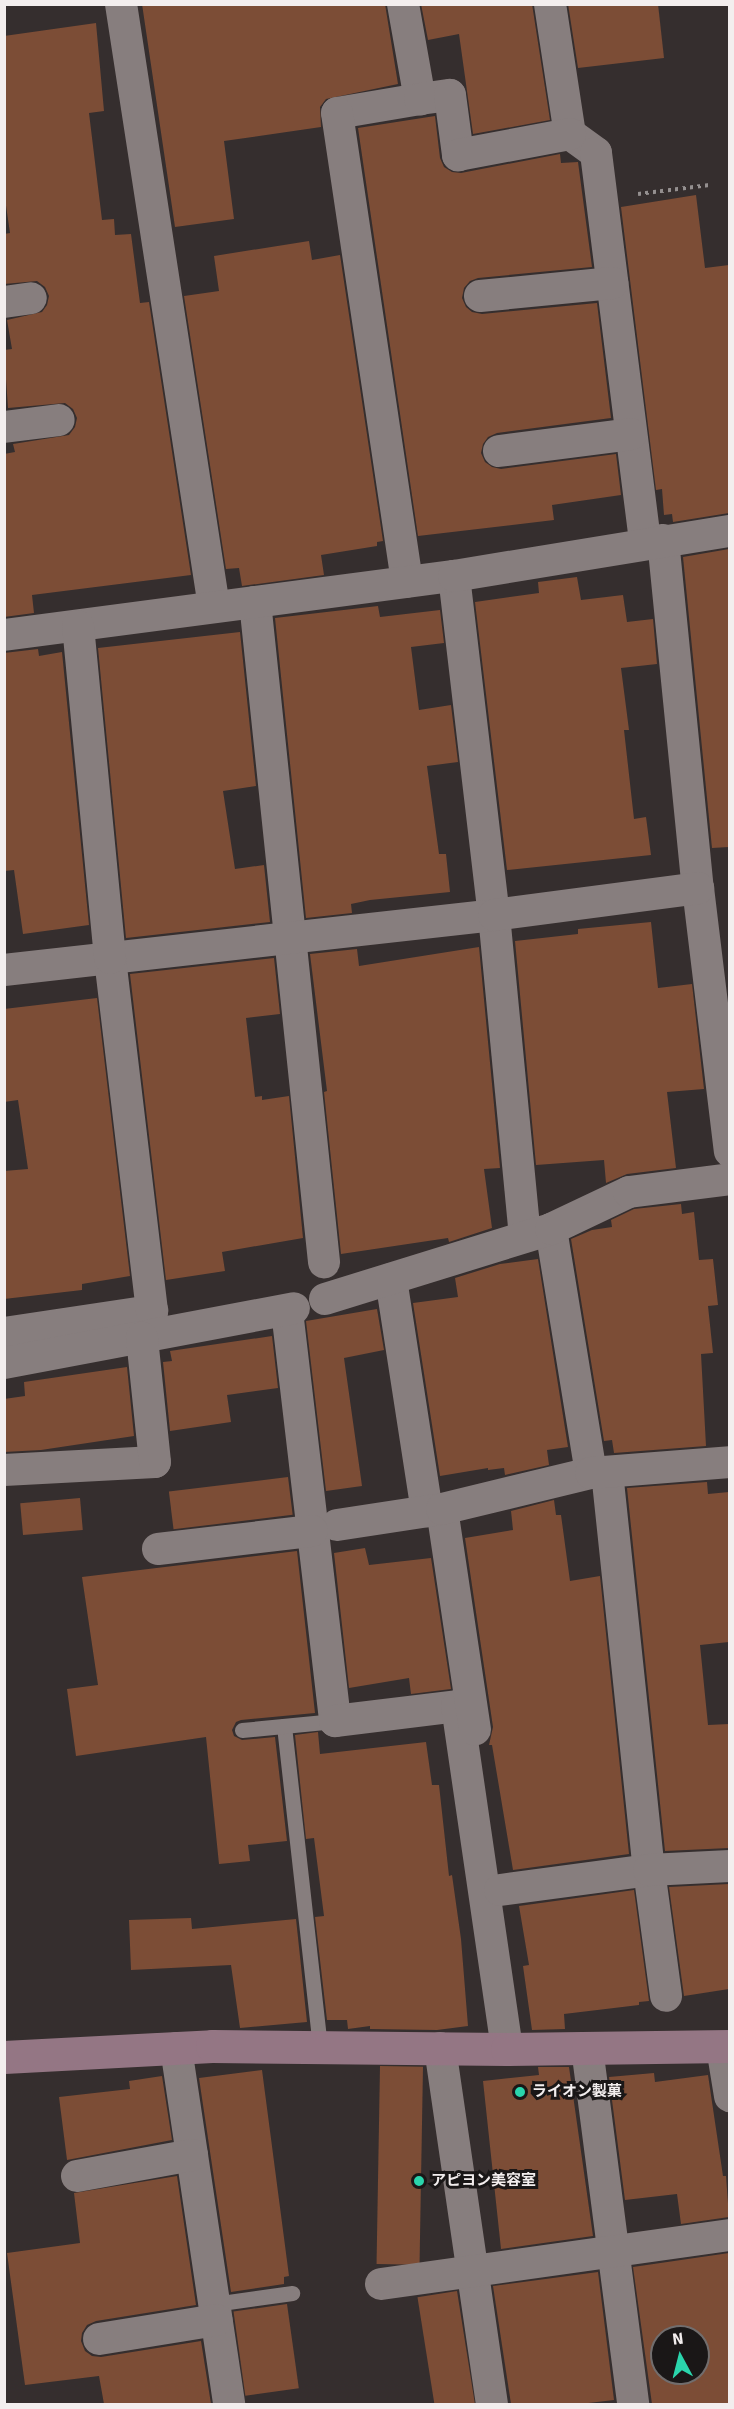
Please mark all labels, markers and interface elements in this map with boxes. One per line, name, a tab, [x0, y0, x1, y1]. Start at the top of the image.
place label: ライオン製菓	[532, 2083, 622, 2101]
marker: ライオン製菓	[513, 2085, 527, 2099]
place label: アピヨン美容室	[431, 2172, 536, 2190]
marker: アピヨン美容室	[412, 2174, 426, 2188]
north arrow	[650, 2325, 710, 2385]
text: N	[671, 2329, 685, 2350]

